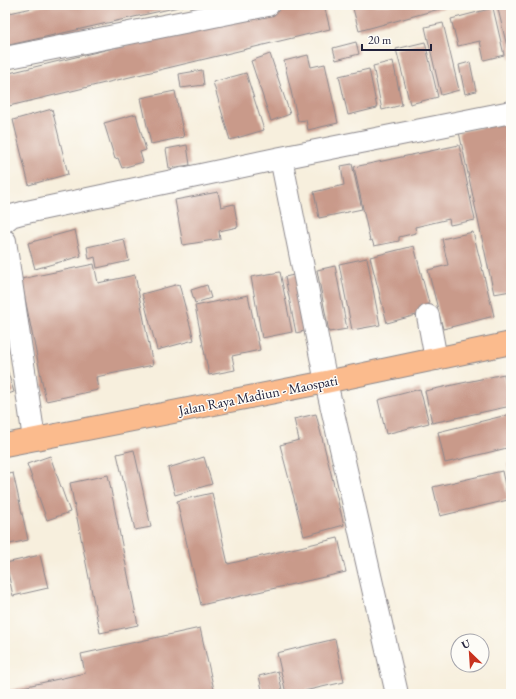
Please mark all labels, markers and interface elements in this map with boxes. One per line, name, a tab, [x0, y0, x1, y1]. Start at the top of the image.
scale bar	[362, 26, 431, 52]
text: 20 m	[368, 32, 392, 48]
street label: Jalan Raya Madiun - Maospati	[176, 371, 340, 419]
north arrow	[450, 633, 490, 673]
text: U	[459, 636, 473, 652]

